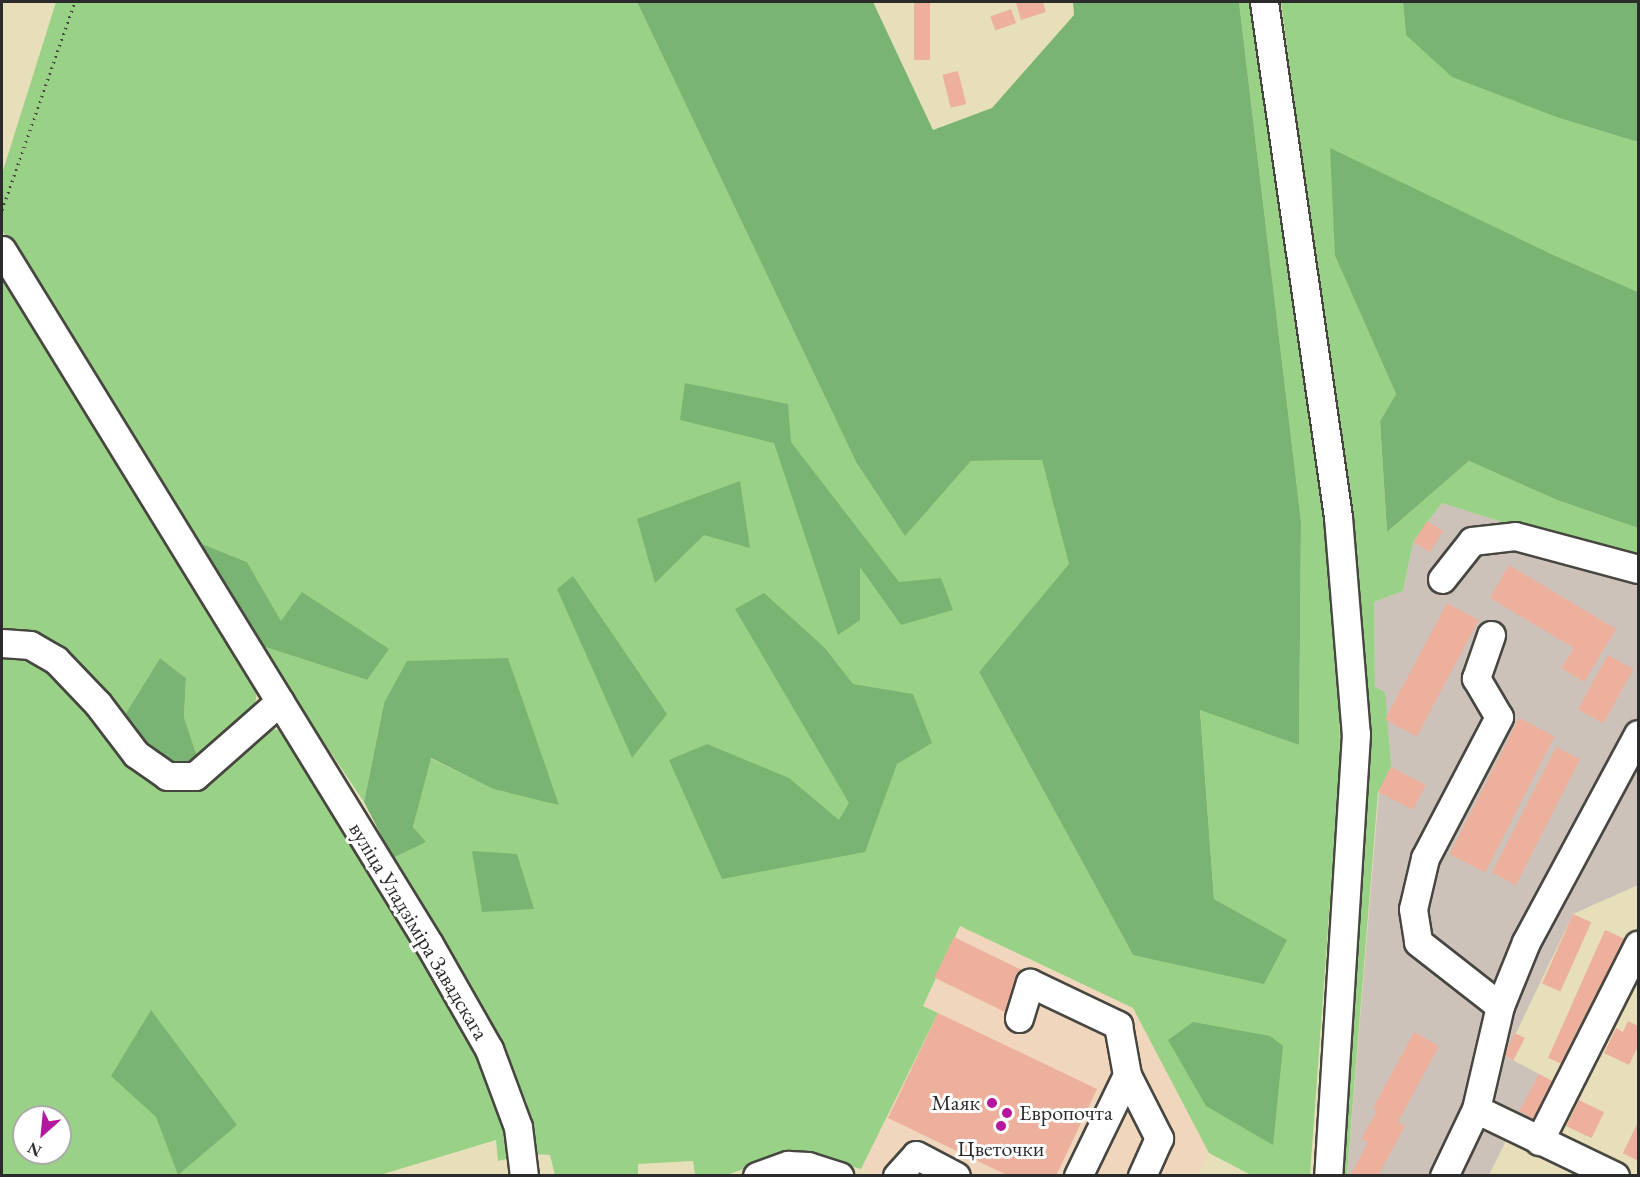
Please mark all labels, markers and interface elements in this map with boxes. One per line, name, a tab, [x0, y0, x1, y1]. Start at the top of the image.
street label: вуліца Уладзіміра Завадскага	[344, 817, 494, 1045]
place label: Маяк	[931, 1090, 980, 1116]
marker: Маяк	[985, 1096, 999, 1110]
place label: Европочта	[1019, 1100, 1113, 1126]
north arrow	[12, 1105, 72, 1165]
marker: Европочта	[1000, 1106, 1014, 1120]
marker: Цветочки	[994, 1119, 1008, 1133]
place label: Цветочки	[958, 1136, 1044, 1162]
text: N	[24, 1137, 45, 1162]

